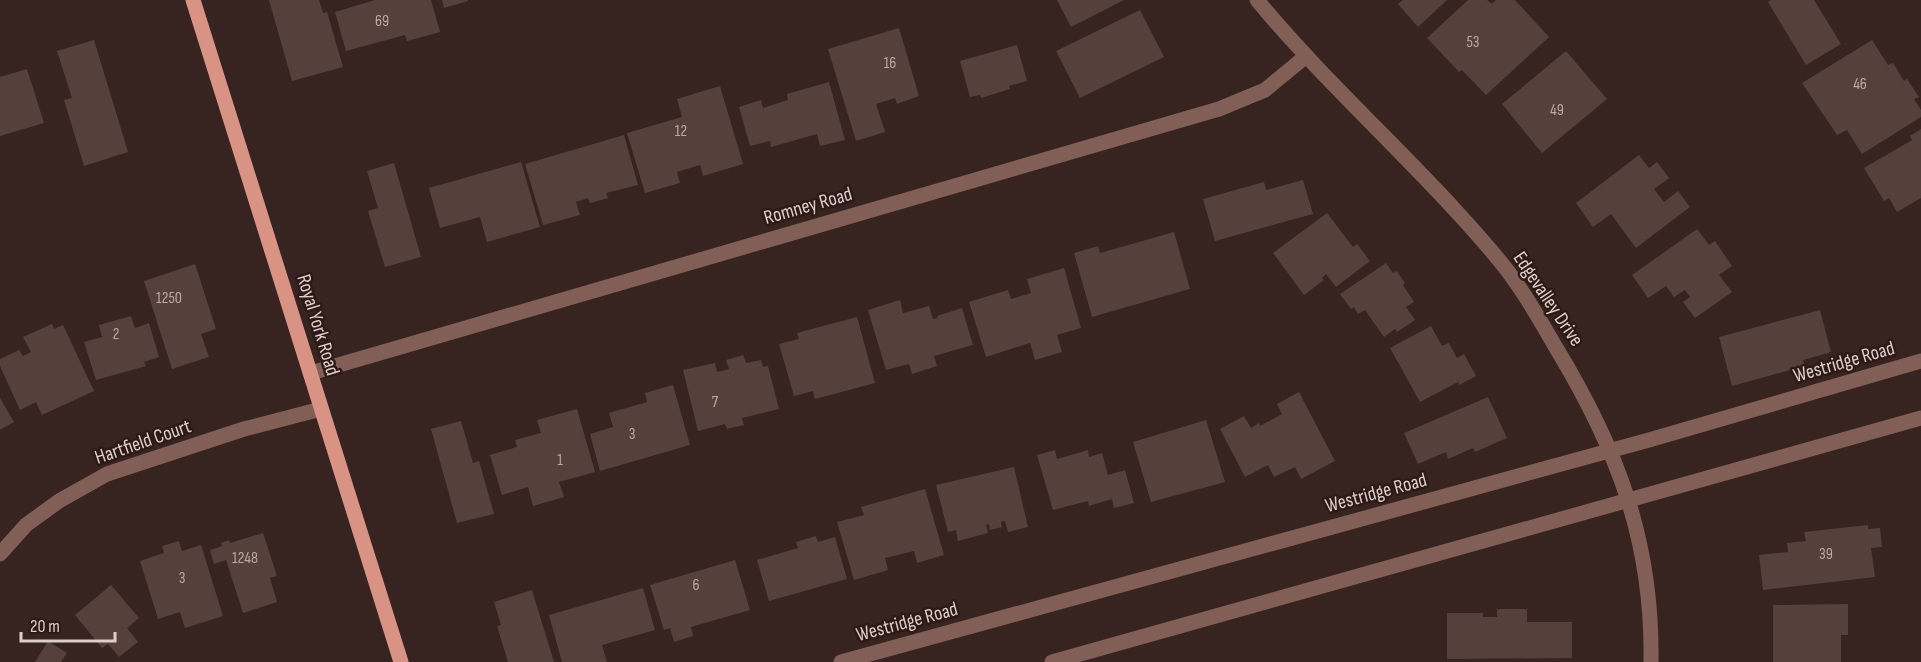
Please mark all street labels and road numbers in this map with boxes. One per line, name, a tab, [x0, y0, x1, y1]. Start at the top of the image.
street label: Romney Road	[761, 182, 855, 230]
street label: Edgevalley Drive	[1508, 247, 1588, 351]
street label: Royal York Road	[291, 271, 345, 379]
street label: Westridge Road	[1791, 336, 1897, 388]
street label: Hartfield Court	[92, 414, 194, 470]
street label: Westridge Road	[1323, 468, 1429, 518]
street label: Westridge Road	[854, 597, 960, 647]

